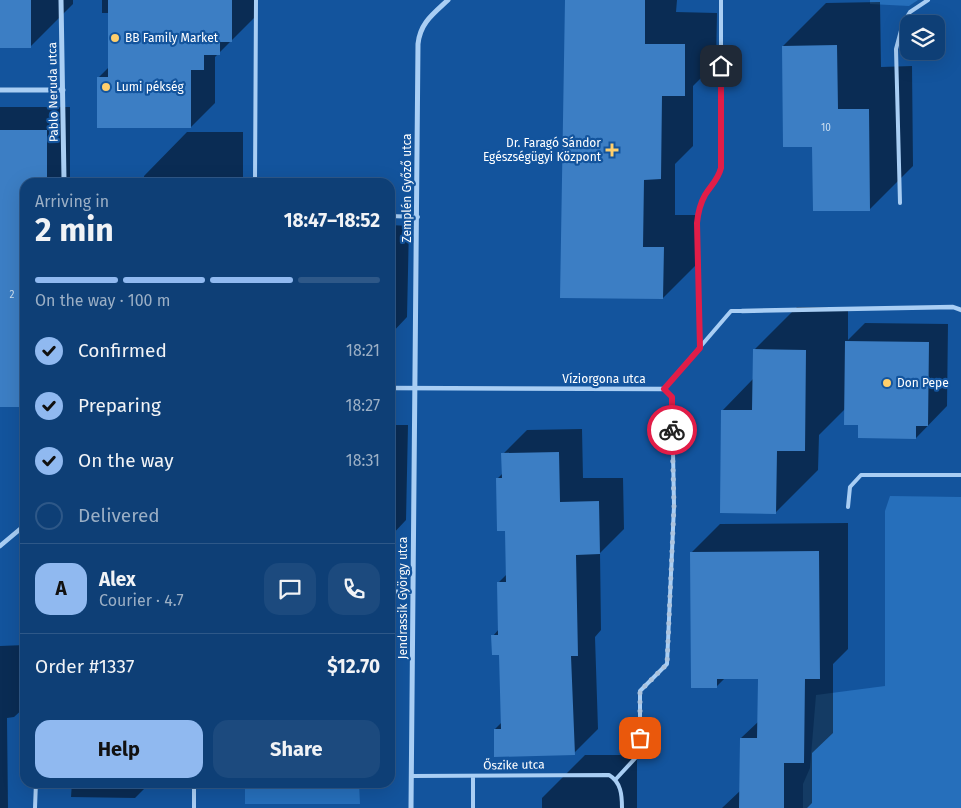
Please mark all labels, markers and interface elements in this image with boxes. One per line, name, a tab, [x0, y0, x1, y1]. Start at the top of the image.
map controls	[900, 15, 945, 60]
button: layers	[900, 15, 945, 60]
place label: BB Family Market	[125, 31, 219, 45]
marker: BB Family Market	[109, 32, 121, 44]
street label: Pablo Neruda utca	[45, 42, 61, 142]
pin	[700, 45, 742, 87]
icon: home	[707, 52, 735, 80]
place label: Lumi pékség	[116, 80, 185, 94]
marker: Lumi pékség	[100, 81, 112, 93]
house number: 10	[821, 122, 831, 134]
street label: Zemplén Győző utca	[400, 133, 414, 243]
place label: Dr. Faragó Sándor Egészségügyi Központ	[483, 136, 602, 164]
marker: Dr. Faragó Sándor Egészségügyi Központ	[605, 143, 619, 157]
text: Arriving in	[35, 192, 109, 211]
text: 18:47–18:52	[284, 209, 380, 232]
text: 2 min	[35, 211, 114, 249]
house number: 2	[10, 289, 15, 301]
text: On the way · 100 m	[35, 291, 170, 310]
icon: check	[35, 337, 63, 365]
text: Confirmed	[78, 339, 167, 362]
text: 18:21	[346, 341, 380, 360]
street label: Víziorgona utca	[562, 372, 646, 386]
place label: Don Pepe	[897, 376, 949, 390]
marker: Don Pepe	[881, 377, 893, 389]
icon: check	[35, 392, 63, 420]
text: Preparing	[78, 394, 161, 417]
text: 18:27	[346, 396, 380, 415]
courier	[647, 405, 697, 455]
icon: bike	[658, 416, 686, 444]
icon: check	[35, 447, 63, 475]
text: On the way	[78, 449, 174, 472]
text: 18:31	[346, 451, 380, 470]
text: Delivered	[78, 504, 160, 527]
street label: Jendrassik György utca	[396, 537, 410, 659]
button: chat	[264, 563, 316, 615]
button: phone	[328, 563, 380, 615]
text: Alex	[99, 568, 136, 591]
text: A	[55, 577, 67, 600]
text: Courier · 4.7	[99, 591, 184, 610]
text: Order #1337	[35, 655, 134, 678]
text: $12.70	[327, 655, 380, 678]
pin	[619, 717, 661, 759]
button: Help	[35, 720, 203, 778]
button: Share	[213, 720, 380, 778]
icon: bag	[626, 724, 654, 752]
street label: Őszike utca	[483, 755, 545, 773]

